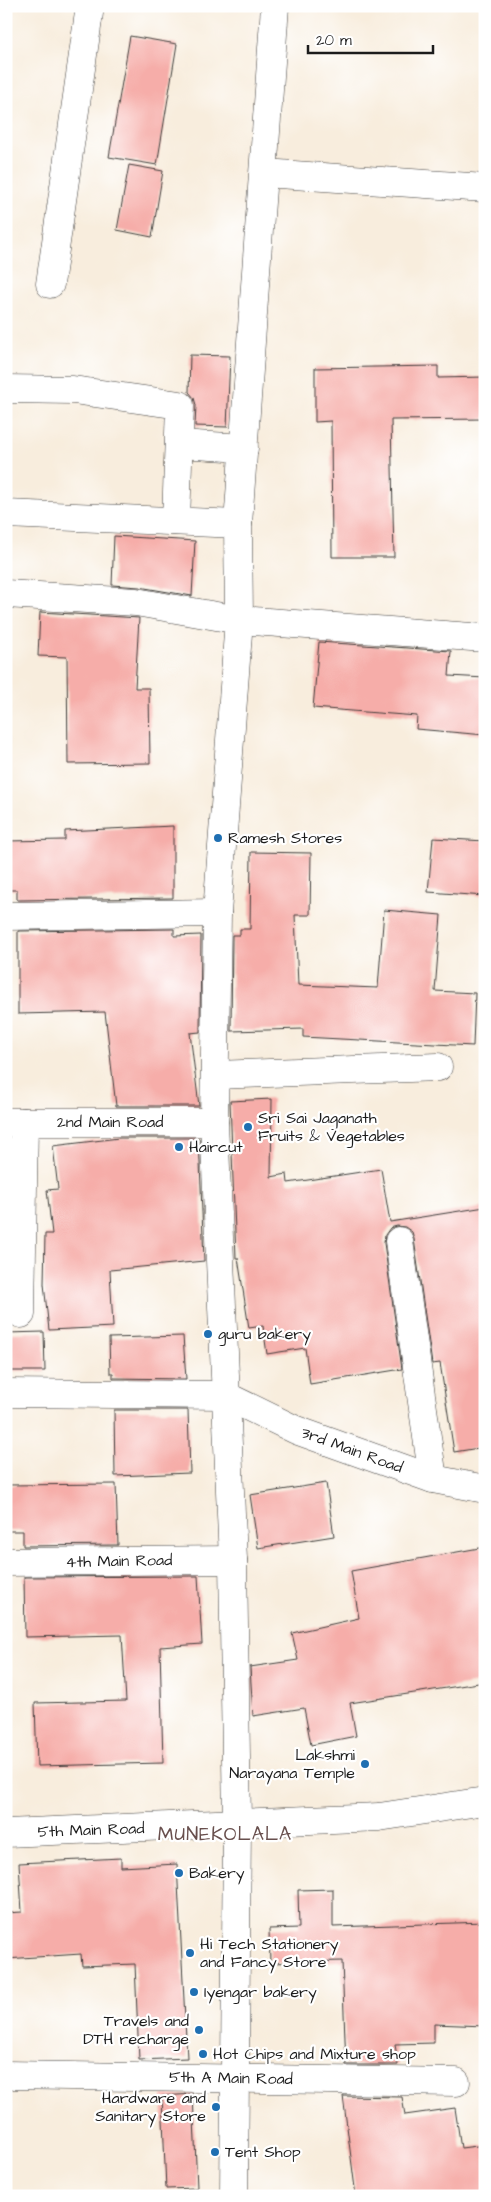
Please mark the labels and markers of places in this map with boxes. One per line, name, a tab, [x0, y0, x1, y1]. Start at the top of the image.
place label: Ramesh Stores	[228, 827, 342, 849]
marker: Ramesh Stores	[212, 832, 224, 844]
place label: Sri Sai Jaganath Fruits & Vegetables	[258, 1107, 405, 1148]
marker: Sri Sai Jaganath Fruits & Vegetables	[242, 1121, 254, 1133]
place label: Haircut	[189, 1136, 243, 1158]
marker: Haircut	[173, 1141, 185, 1153]
place label: guru bakery	[218, 1323, 311, 1346]
marker: guru bakery	[202, 1328, 214, 1340]
place label: Lakshmi Narayana Temple	[229, 1744, 356, 1785]
marker: Lakshmi Narayana Temple	[359, 1758, 371, 1770]
place label: Bakery	[189, 1862, 245, 1885]
marker: Bakery	[173, 1867, 185, 1879]
place label: Hi Tech Stationery and Fancy Store	[200, 1933, 339, 1974]
marker: Hi Tech Stationery and Fancy Store	[184, 1947, 196, 1959]
place label: Iyengar bakery	[204, 1981, 317, 2004]
marker: Iyengar bakery	[188, 1986, 200, 1998]
place label: Travels and DTH recharge	[83, 2010, 189, 2051]
marker: Travels and DTH recharge	[193, 2024, 205, 2036]
place label: Hot Chips and Mixture shop	[213, 2043, 416, 2065]
marker: Hot Chips and Mixture shop	[197, 2048, 209, 2060]
place label: Hardware and Sanitary Store	[95, 2087, 206, 2128]
marker: Hardware and Sanitary Store	[210, 2101, 222, 2113]
place label: Tent Shop	[225, 2141, 301, 2163]
marker: Tent Shop	[209, 2146, 221, 2158]

